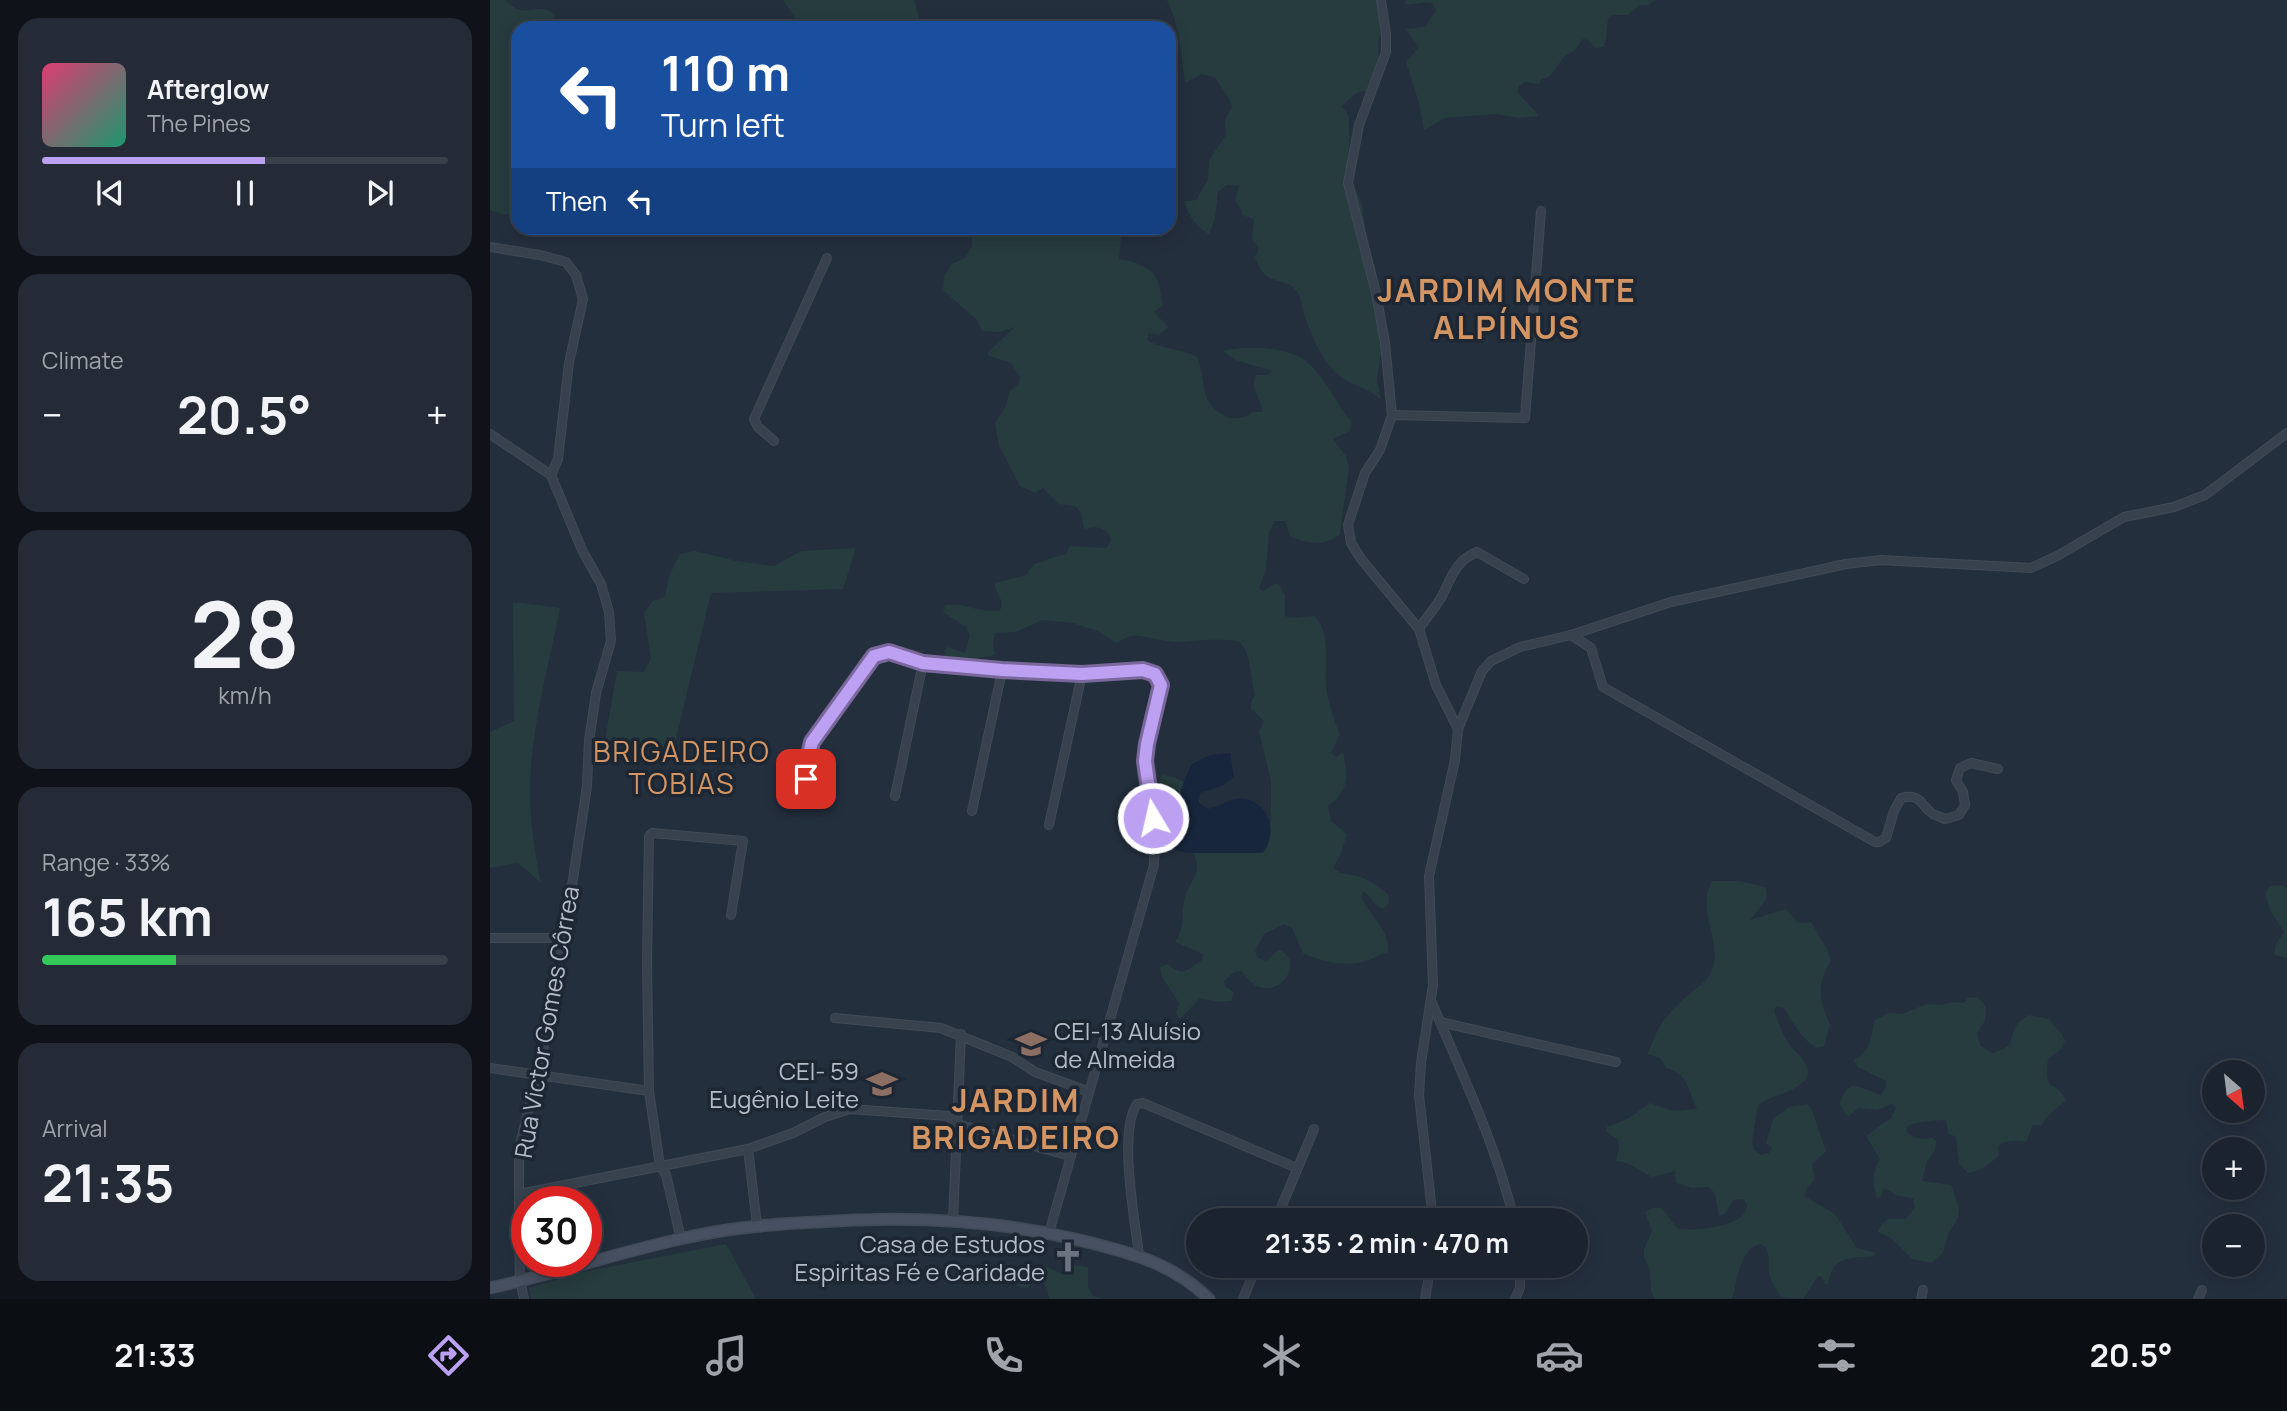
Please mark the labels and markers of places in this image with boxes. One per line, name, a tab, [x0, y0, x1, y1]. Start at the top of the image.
pin	[776, 749, 836, 809]
place label: CEI-13 Aluísio de Almeida	[1054, 1014, 1201, 1075]
school or university icon: CEI-13 Aluísio de Almeida	[1014, 1027, 1048, 1061]
place label: CEI- 59 Eugênio Leite	[709, 1054, 859, 1115]
school or university icon: CEI- 59 Eugênio Leite	[865, 1067, 899, 1101]
place label: Casa de Estudos Espiritas Fé e Caridade	[794, 1227, 1045, 1288]
church icon: Casa de Estudos Espiritas Fé e Caridade	[1051, 1240, 1085, 1274]

